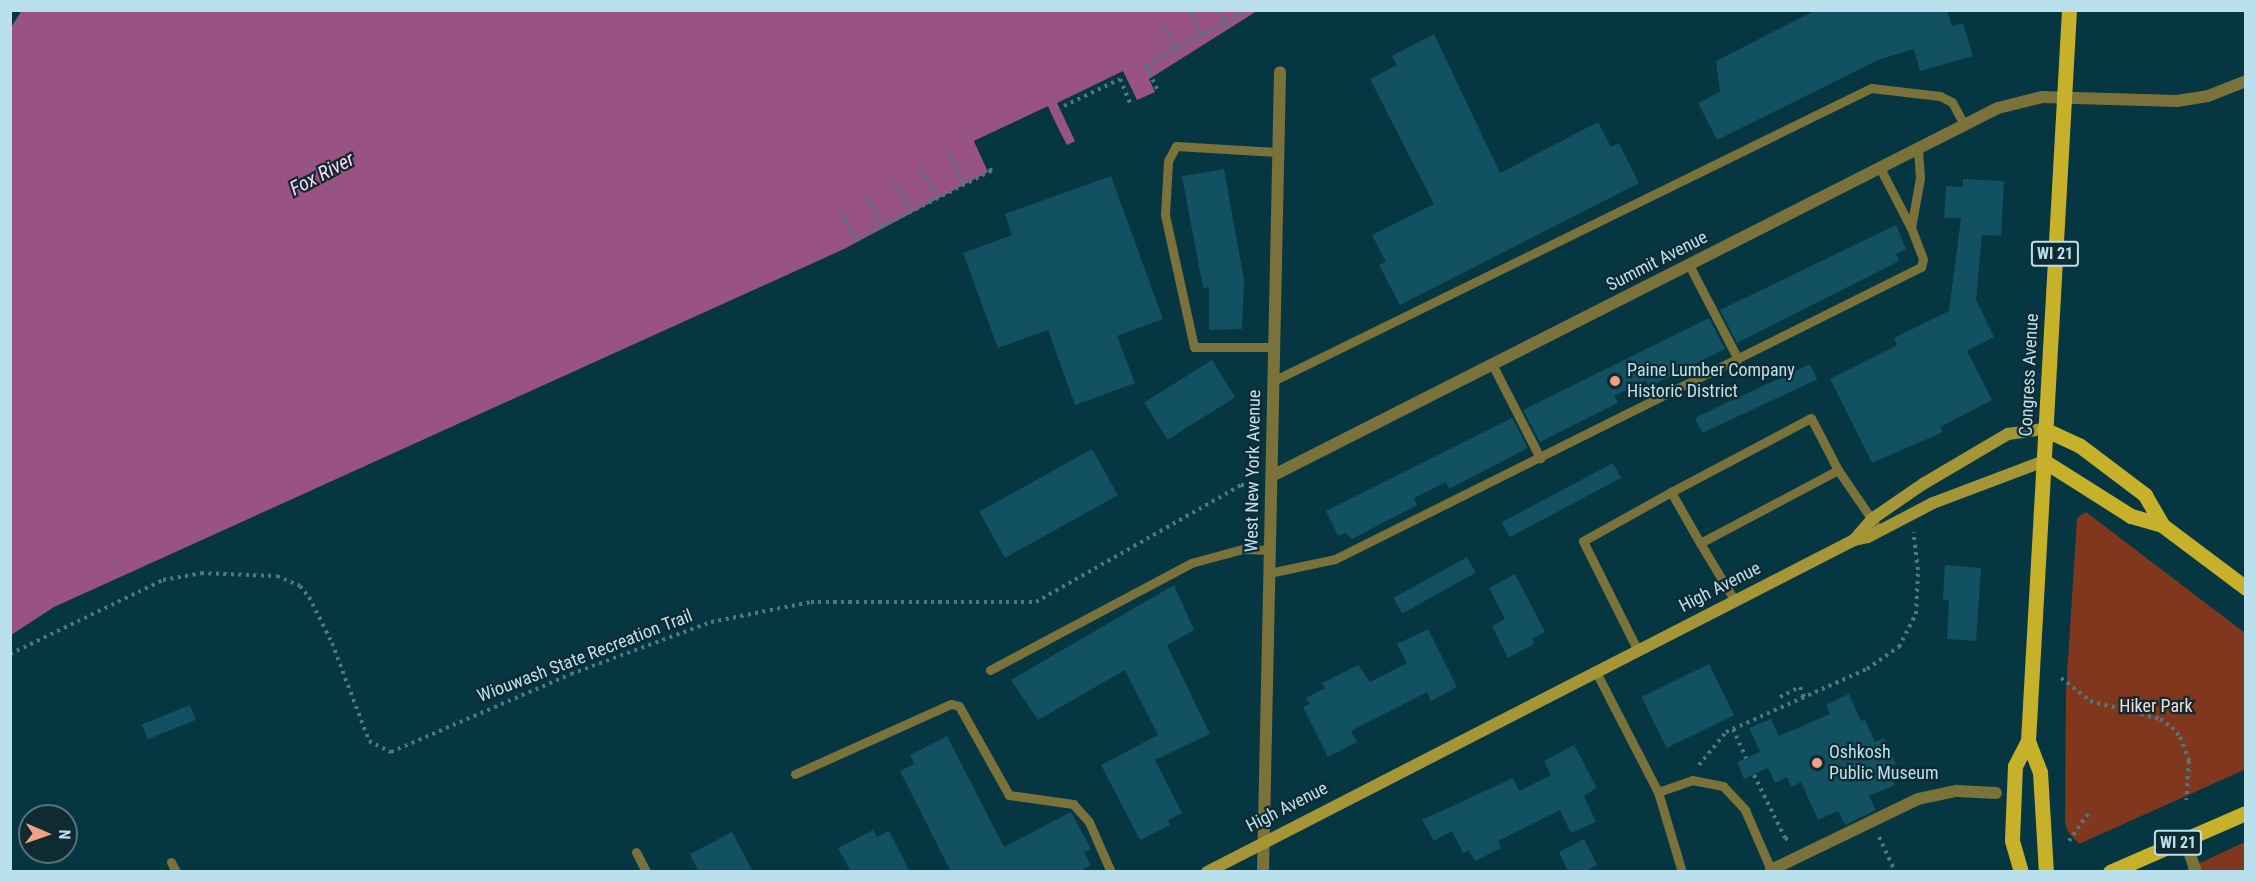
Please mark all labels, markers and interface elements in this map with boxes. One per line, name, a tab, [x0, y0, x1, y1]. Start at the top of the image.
water label: Fox River	[286, 147, 358, 201]
street label: Summit Avenue	[1603, 226, 1711, 296]
road number: WI 21	[2030, 241, 2080, 267]
street label: Congress Avenue	[2015, 313, 2043, 437]
place label: Paine Lumber Company Historic District	[1627, 360, 1795, 403]
marker: Paine Lumber Company Historic District	[1608, 374, 1622, 388]
street label: West New York Avenue	[1241, 390, 1265, 552]
street label: High Avenue	[1676, 557, 1764, 617]
street label: Wiouwash State Recreation Trail	[474, 605, 696, 707]
park label: Hiker Park	[2119, 695, 2193, 717]
place label: Oshkosh Public Museum	[1829, 742, 1938, 784]
marker: Oshkosh Public Museum	[1810, 756, 1824, 770]
street label: High Avenue	[1243, 777, 1331, 837]
north arrow	[18, 804, 78, 864]
text: N	[55, 829, 74, 840]
road number: WI 21	[2152, 830, 2204, 856]

